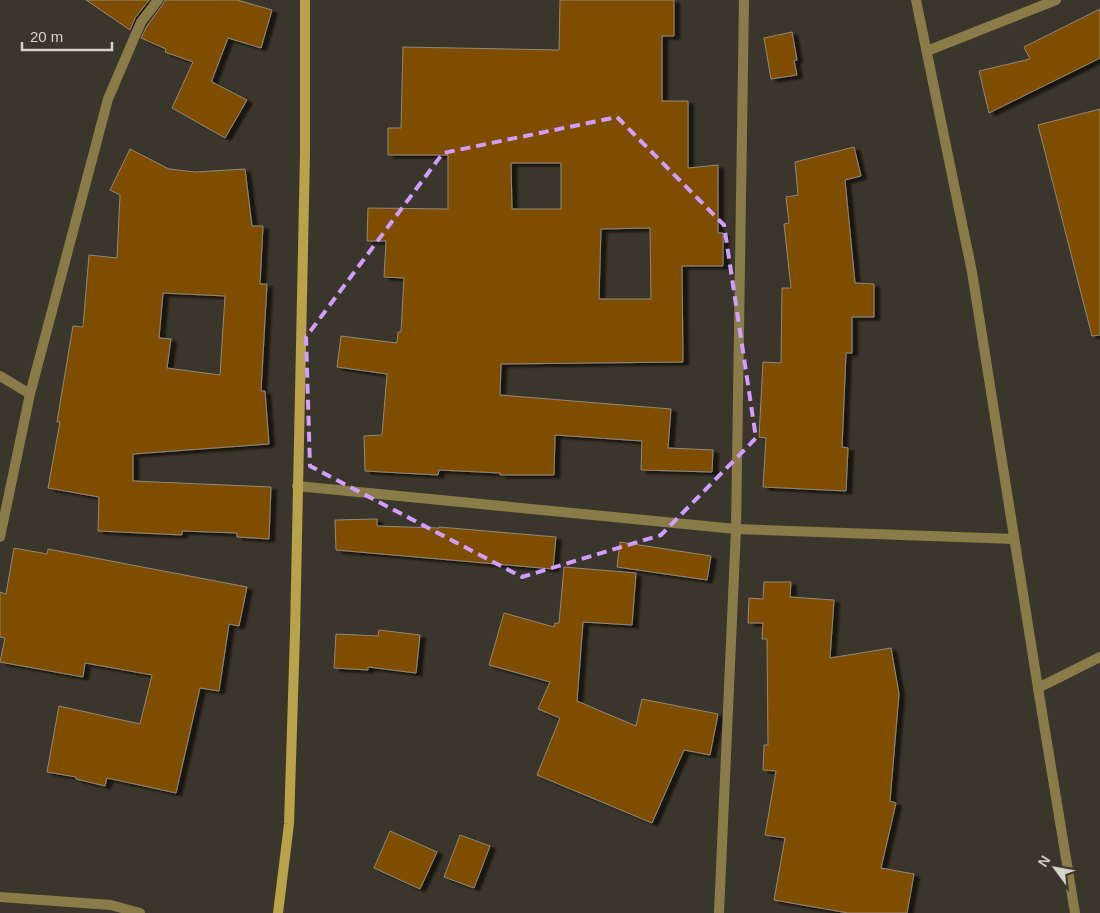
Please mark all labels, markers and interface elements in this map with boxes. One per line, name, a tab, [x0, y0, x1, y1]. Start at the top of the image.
scale bar	[22, 20, 112, 52]
text: 20 m	[30, 28, 63, 45]
north arrow	[1030, 843, 1080, 893]
text: N	[1035, 853, 1053, 870]

